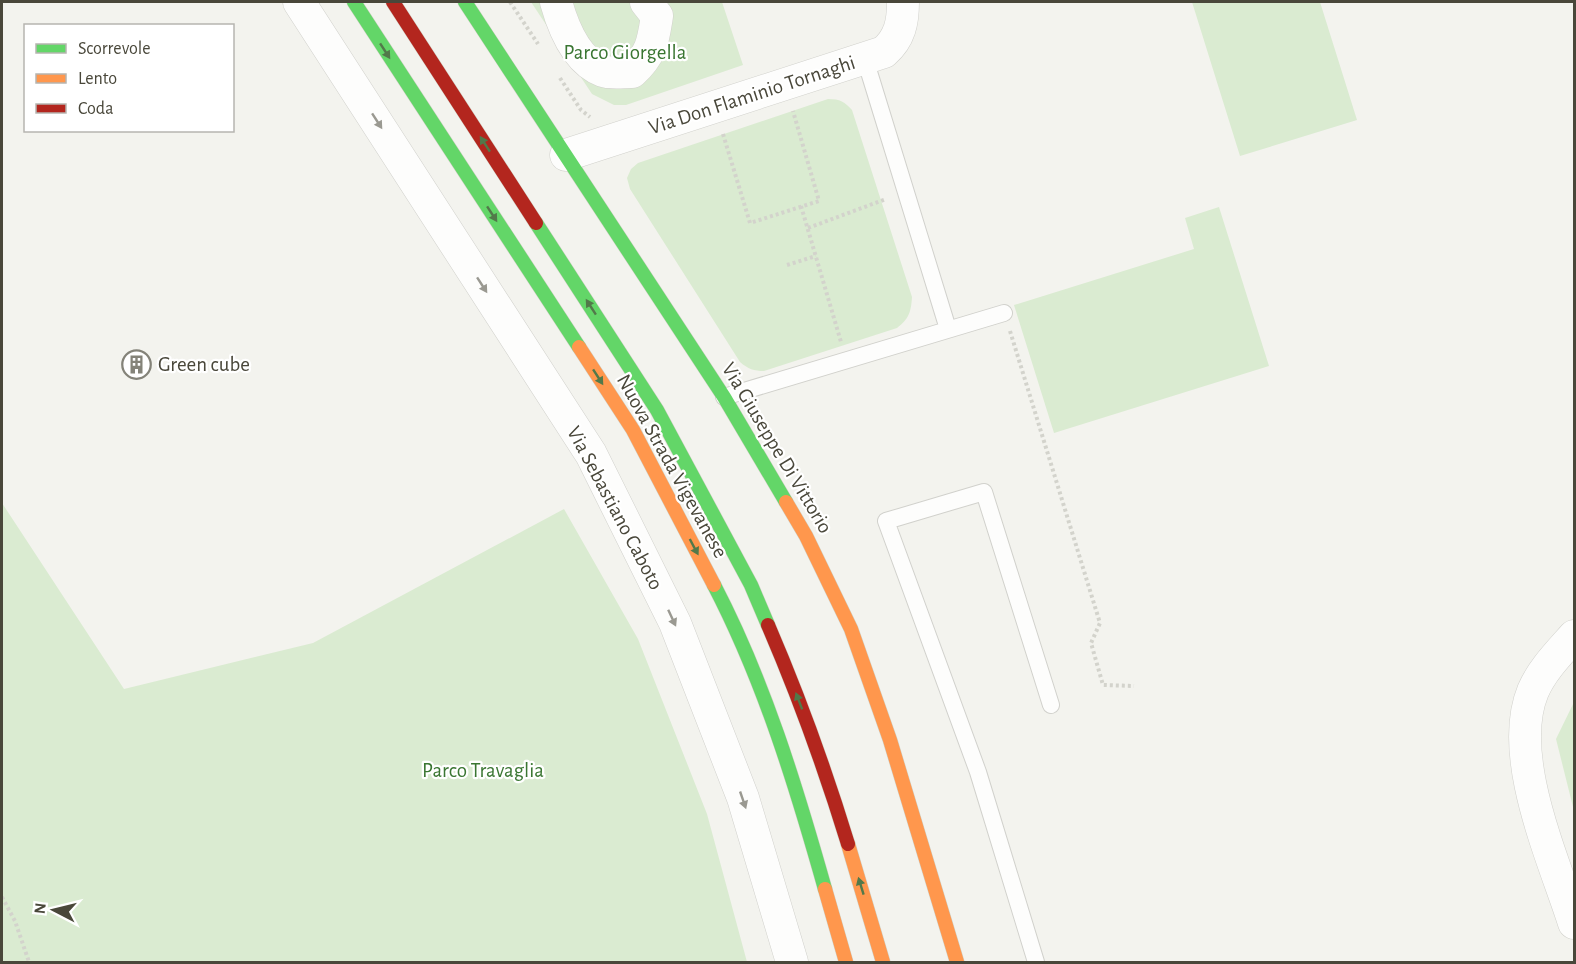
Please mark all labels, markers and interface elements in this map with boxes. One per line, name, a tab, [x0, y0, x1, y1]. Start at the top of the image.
legend	[24, 24, 234, 132]
text: Scorrevole	[78, 40, 151, 58]
one-way arrow	[380, 42, 391, 59]
park label: Parco Giorgella	[563, 42, 687, 63]
street label: Via Don Flaminio Tornaghi	[646, 52, 858, 138]
text: Lento	[78, 70, 117, 88]
text: Coda	[78, 100, 113, 118]
one-way arrow	[371, 113, 382, 129]
one-way arrow	[479, 135, 490, 152]
one-way arrow	[486, 206, 497, 222]
one-way arrow	[477, 277, 488, 293]
one-way arrow	[585, 299, 596, 315]
building icon: Green cube	[121, 348, 153, 380]
place label: Green cube	[158, 354, 250, 375]
street label: Via Giuseppe Di Vittorio	[718, 359, 836, 537]
one-way arrow	[593, 369, 604, 386]
street label: Nuova Strada Vigevanese	[613, 371, 731, 561]
street label: Via Sebastiano Caboto	[563, 423, 667, 593]
one-way arrow	[689, 539, 699, 556]
one-way arrow	[667, 610, 676, 627]
one-way arrow	[794, 692, 804, 710]
park label: Parco Travaglia	[422, 760, 544, 781]
one-way arrow	[739, 791, 749, 809]
one-way arrow	[856, 877, 865, 895]
north arrow	[24, 880, 84, 940]
text: N	[31, 902, 49, 915]

